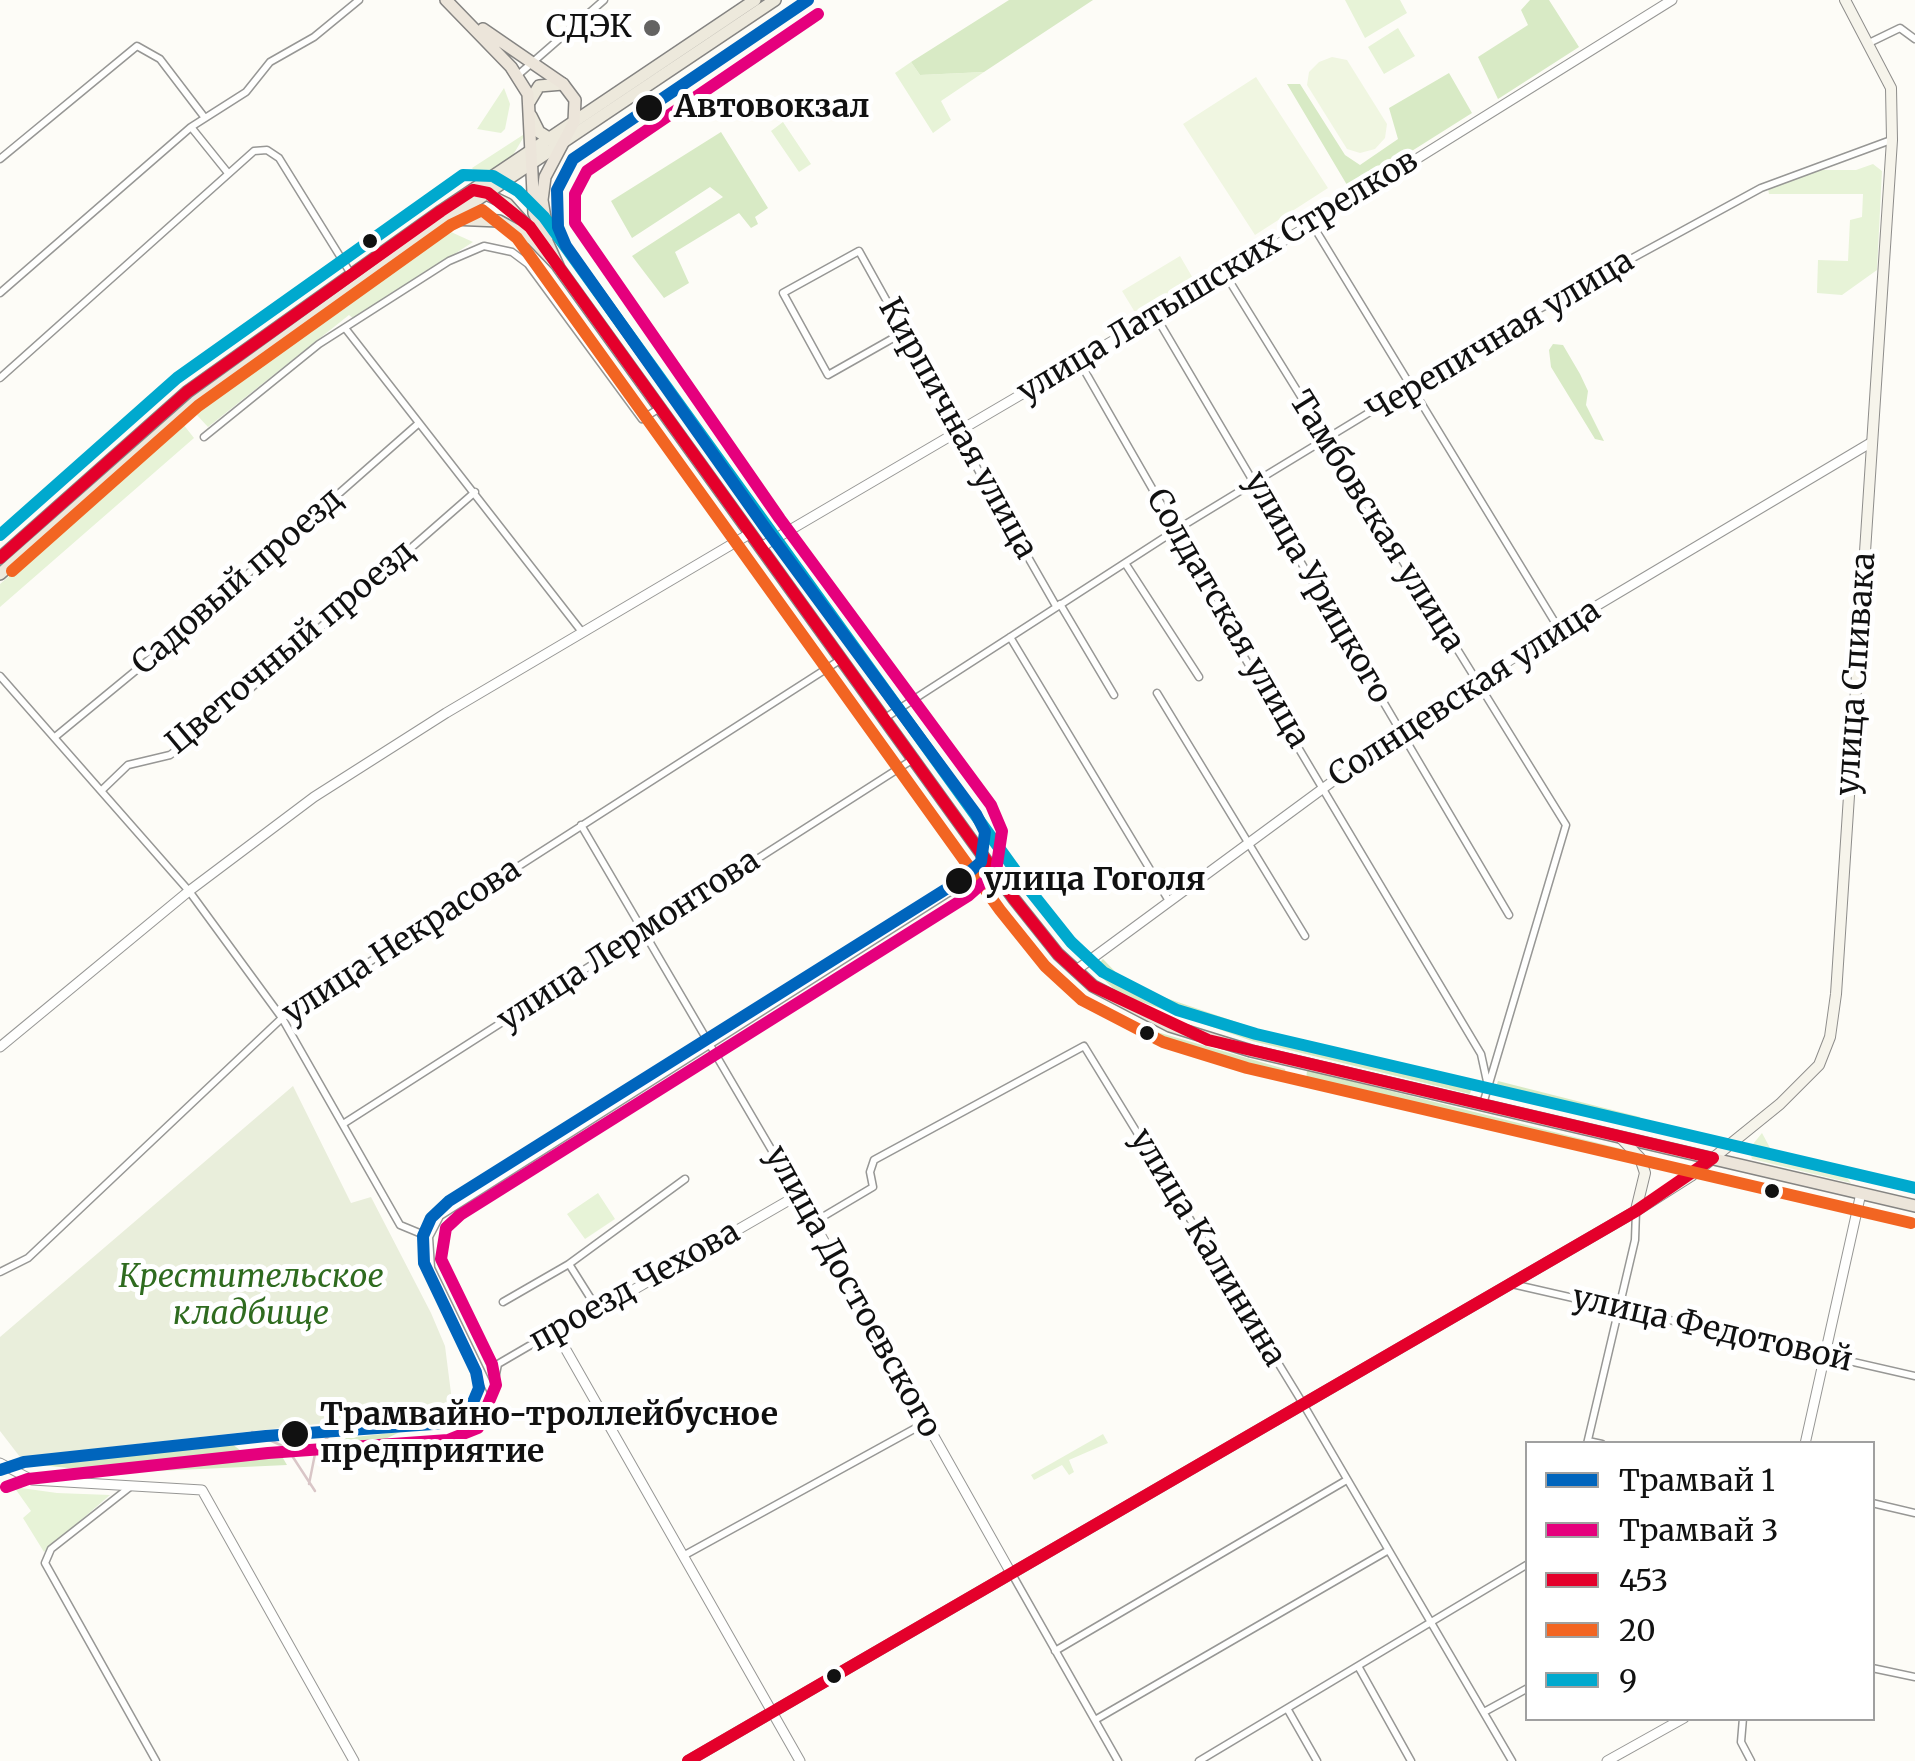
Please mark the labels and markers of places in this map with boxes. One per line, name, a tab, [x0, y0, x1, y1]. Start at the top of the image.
place label: СДЭК	[546, 9, 632, 47]
marker: СДЭК	[641, 17, 663, 39]
place label: Автовокзал	[674, 89, 870, 127]
marker: Автовокзал	[633, 92, 665, 124]
unlabelled marker	[360, 231, 380, 251]
place label: улица Гоголя	[984, 862, 1206, 900]
marker: улица Гоголя	[943, 865, 975, 897]
unlabelled marker	[1137, 1023, 1157, 1043]
unlabelled marker	[1762, 1181, 1782, 1201]
place label: Трамвайно-троллейбусное предприятие	[320, 1397, 778, 1472]
marker: Трамвайно-троллейбусное предприятие	[279, 1418, 311, 1450]
unlabelled marker	[824, 1666, 844, 1686]

